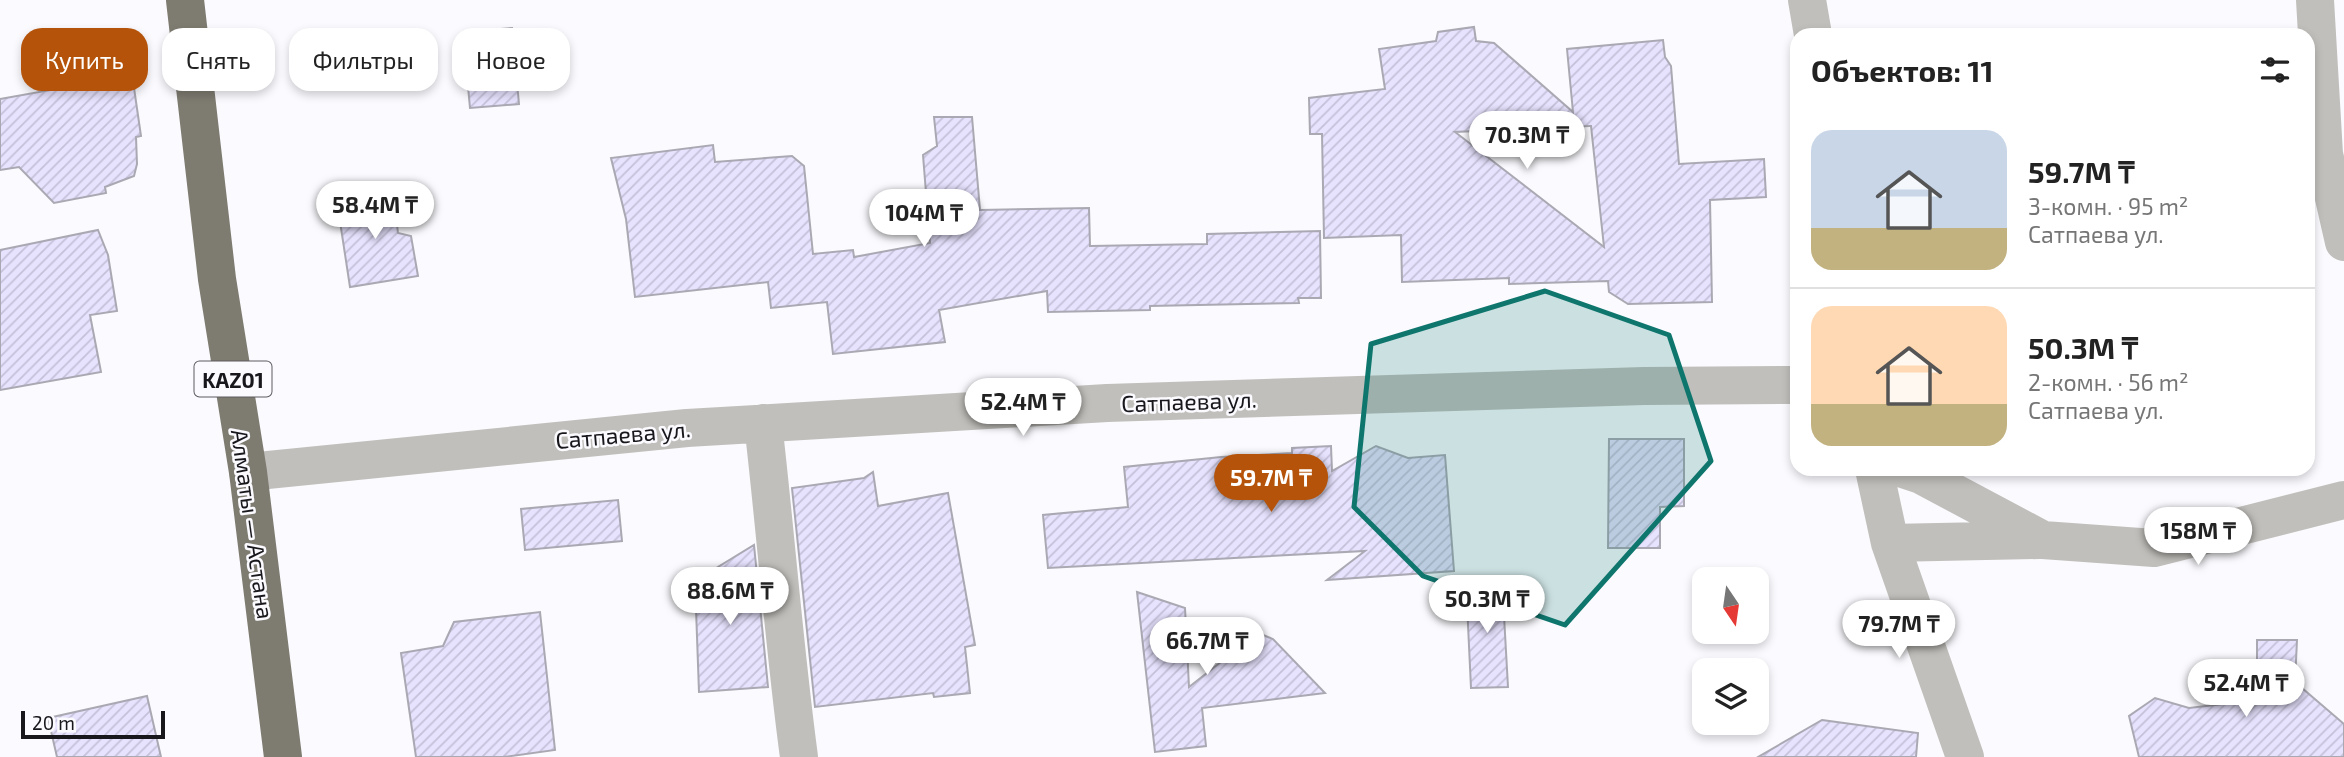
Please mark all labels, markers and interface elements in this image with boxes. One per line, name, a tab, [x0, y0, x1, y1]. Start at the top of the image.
chip: Купить	[21, 28, 148, 91]
chip: Снять	[162, 28, 275, 91]
chip: Фильтры	[289, 28, 438, 91]
chip: Новое	[452, 28, 570, 91]
icon: filters	[2256, 51, 2294, 89]
text: Объектов: 11	[1811, 52, 1994, 88]
pin: 70.3M ₸	[1462, 111, 1592, 171]
text: 70.3M ₸	[1485, 120, 1569, 148]
text: 59.7M ₸	[2028, 153, 2135, 189]
icon: home	[1867, 158, 1951, 242]
pin: 58.4M ₸	[310, 182, 440, 241]
text: 58.4M ₸	[332, 190, 418, 218]
pin: 104M ₸	[867, 190, 981, 249]
text: 3-комн. · 95 m²	[2028, 192, 2188, 220]
text: 104M ₸	[885, 198, 963, 226]
text: Сатпаева ул.	[2028, 220, 2164, 248]
text: 50.3M ₸	[2028, 329, 2138, 365]
icon: home	[1867, 334, 1951, 418]
road number: KАZ01	[194, 362, 272, 396]
text: 2-комн. · 56 m²	[2028, 368, 2188, 396]
pin: 52.4M ₸	[958, 378, 1088, 438]
street label: Сатпаева ул.	[1121, 385, 1257, 418]
text: 52.4M ₸	[981, 387, 1065, 415]
text: Сатпаева ул.	[2028, 396, 2164, 424]
street label: Сатпаева ул.	[554, 414, 692, 455]
street label: Алматы — Астана	[226, 427, 280, 621]
pin: 59.7M ₸	[1206, 454, 1336, 514]
text: 59.7M ₸	[1230, 463, 1312, 491]
pin: 158M ₸	[2141, 508, 2255, 567]
text: 158M ₸	[2160, 516, 2236, 544]
north arrow	[1692, 567, 1769, 644]
map controls	[1692, 567, 1769, 735]
pin: 88.6M ₸	[665, 568, 795, 627]
text: 88.6M ₸	[687, 576, 773, 604]
pin: 50.3M ₸	[1422, 576, 1552, 635]
text: 50.3M ₸	[1445, 584, 1529, 612]
pin: 79.7M ₸	[1834, 600, 1964, 660]
text: 79.7M ₸	[1858, 609, 1940, 637]
pin: 66.7M ₸	[1142, 618, 1272, 677]
text: 66.7M ₸	[1166, 626, 1248, 654]
button: layers	[1692, 658, 1769, 735]
pin: 52.4M ₸	[2181, 660, 2311, 719]
text: 52.4M ₸	[2204, 668, 2288, 696]
scale bar	[21, 708, 164, 740]
text: 20 m	[32, 711, 75, 734]

